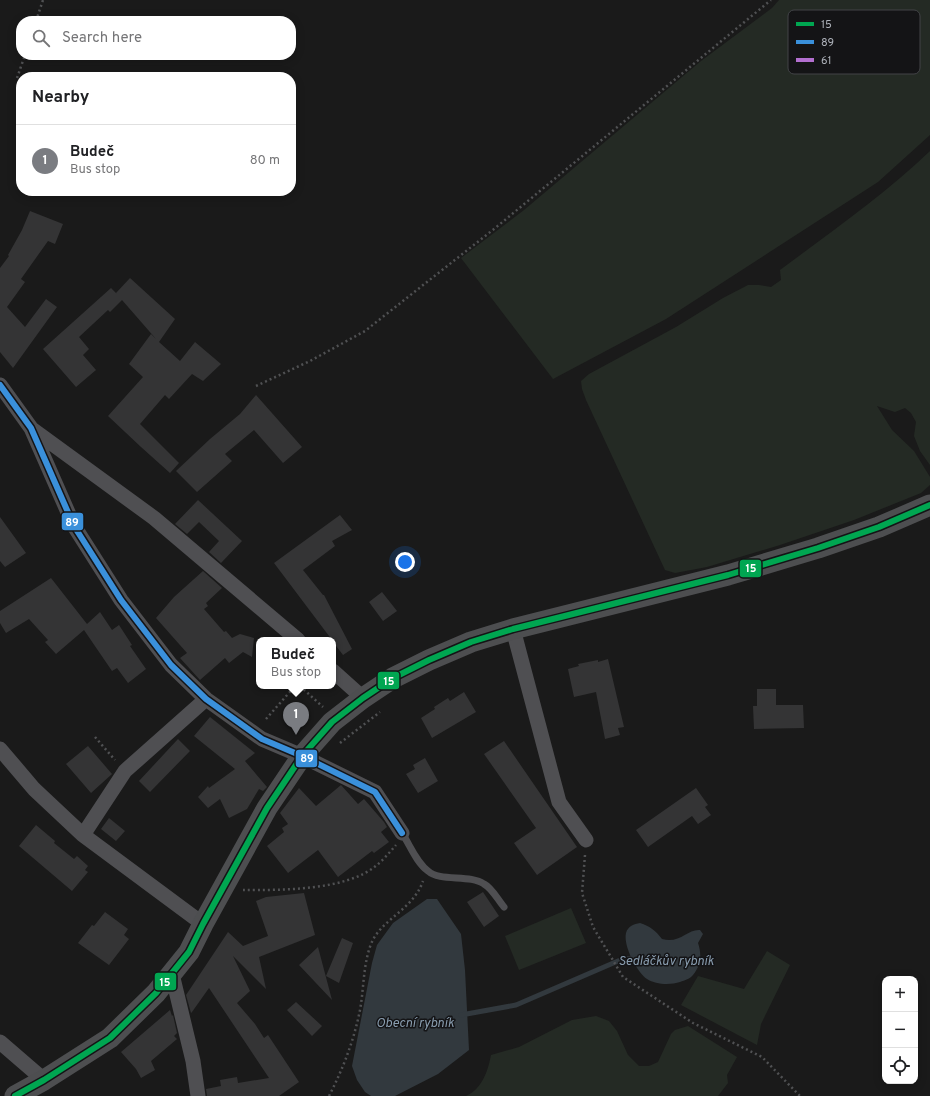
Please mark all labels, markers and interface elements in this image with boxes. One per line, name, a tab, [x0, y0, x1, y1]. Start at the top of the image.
legend	[788, 10, 920, 74]
search box	[16, 16, 296, 60]
text: 15	[821, 18, 832, 32]
icon: search	[30, 27, 52, 49]
text: Search here	[62, 29, 142, 48]
text: 89	[821, 36, 834, 50]
text: 61	[821, 54, 832, 68]
text: Nearby	[32, 87, 89, 109]
text: Budeč	[70, 143, 114, 162]
text: 1	[42, 153, 48, 169]
text: 80 m	[250, 153, 280, 169]
text: Bus stop	[70, 162, 120, 178]
line badge: 89	[61, 512, 84, 531]
text: 89	[65, 516, 79, 530]
your location	[395, 552, 415, 572]
line badge: 15	[739, 559, 762, 578]
text: 15	[745, 562, 757, 576]
popup	[256, 637, 336, 689]
text: Budeč	[271, 646, 315, 665]
text: Bus stop	[271, 665, 321, 681]
line badge: 15	[377, 671, 400, 690]
text: 15	[383, 675, 395, 689]
pin: 1	[283, 702, 309, 735]
line badge: 89	[295, 749, 318, 768]
text: 89	[300, 752, 314, 766]
water label: Sedláčkův rybník	[618, 954, 714, 970]
line badge: 15	[154, 972, 177, 991]
text: 15	[159, 976, 171, 990]
map controls	[882, 976, 918, 1084]
button: +	[882, 976, 918, 1012]
button: −	[882, 1012, 918, 1048]
water label: Obecní rybník	[376, 1016, 454, 1032]
button: locate	[882, 1048, 918, 1084]

